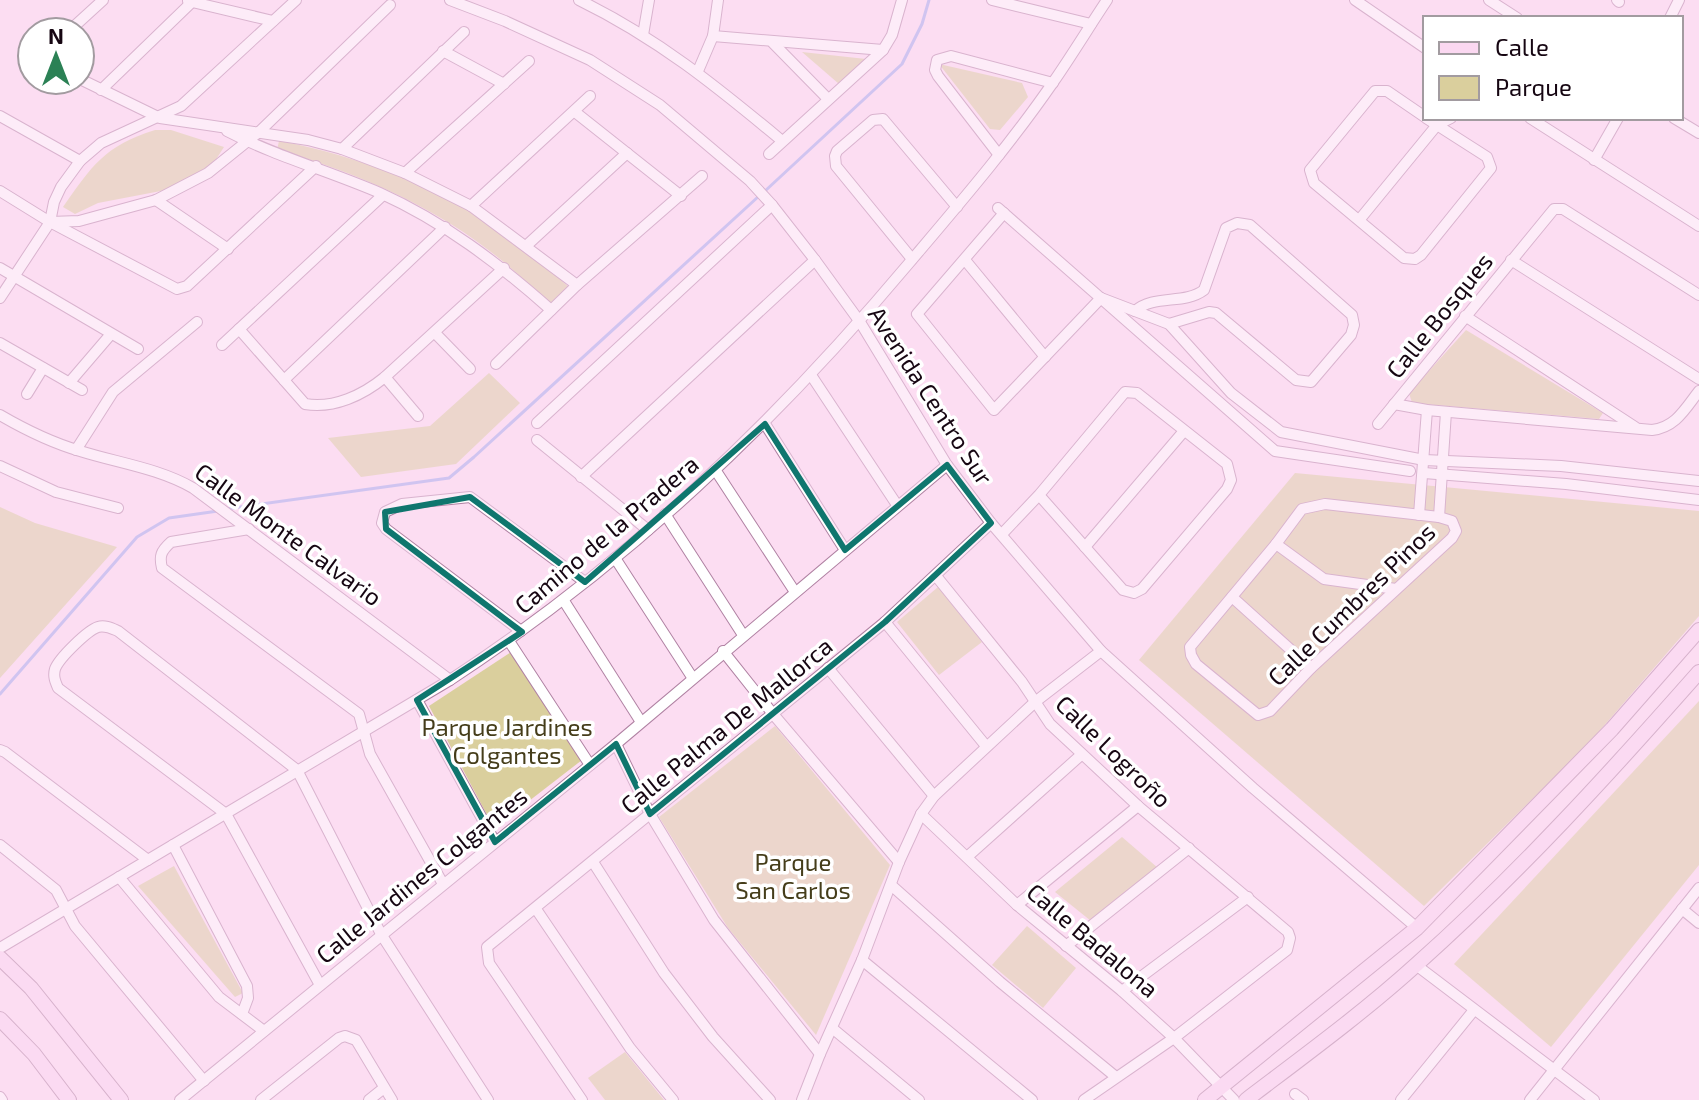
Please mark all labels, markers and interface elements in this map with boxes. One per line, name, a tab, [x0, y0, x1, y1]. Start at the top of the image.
north arrow	[16, 16, 96, 96]
legend	[1423, 16, 1683, 120]
text: N	[48, 22, 64, 48]
text: Calle	[1495, 32, 1549, 61]
text: Parque	[1495, 72, 1572, 101]
street label: Calle Bosques	[1380, 247, 1498, 383]
street label: Avenida Centro Sur	[863, 301, 1000, 490]
street label: Camino de la Pradera	[508, 449, 704, 619]
street label: Calle Monte Calvario	[190, 456, 388, 611]
street label: Calle Cumbres Pinos	[1261, 517, 1441, 691]
street label: Calle Palma De Mallorca	[614, 631, 838, 819]
street label: Calle Logroño	[1050, 689, 1178, 813]
park label: Parque Jardines Colgantes	[421, 712, 593, 769]
street label: Calle Jardines Colgantes	[310, 781, 532, 969]
park label: Parque San Carlos	[735, 847, 851, 904]
street label: Calle Badalona	[1022, 877, 1164, 1003]

